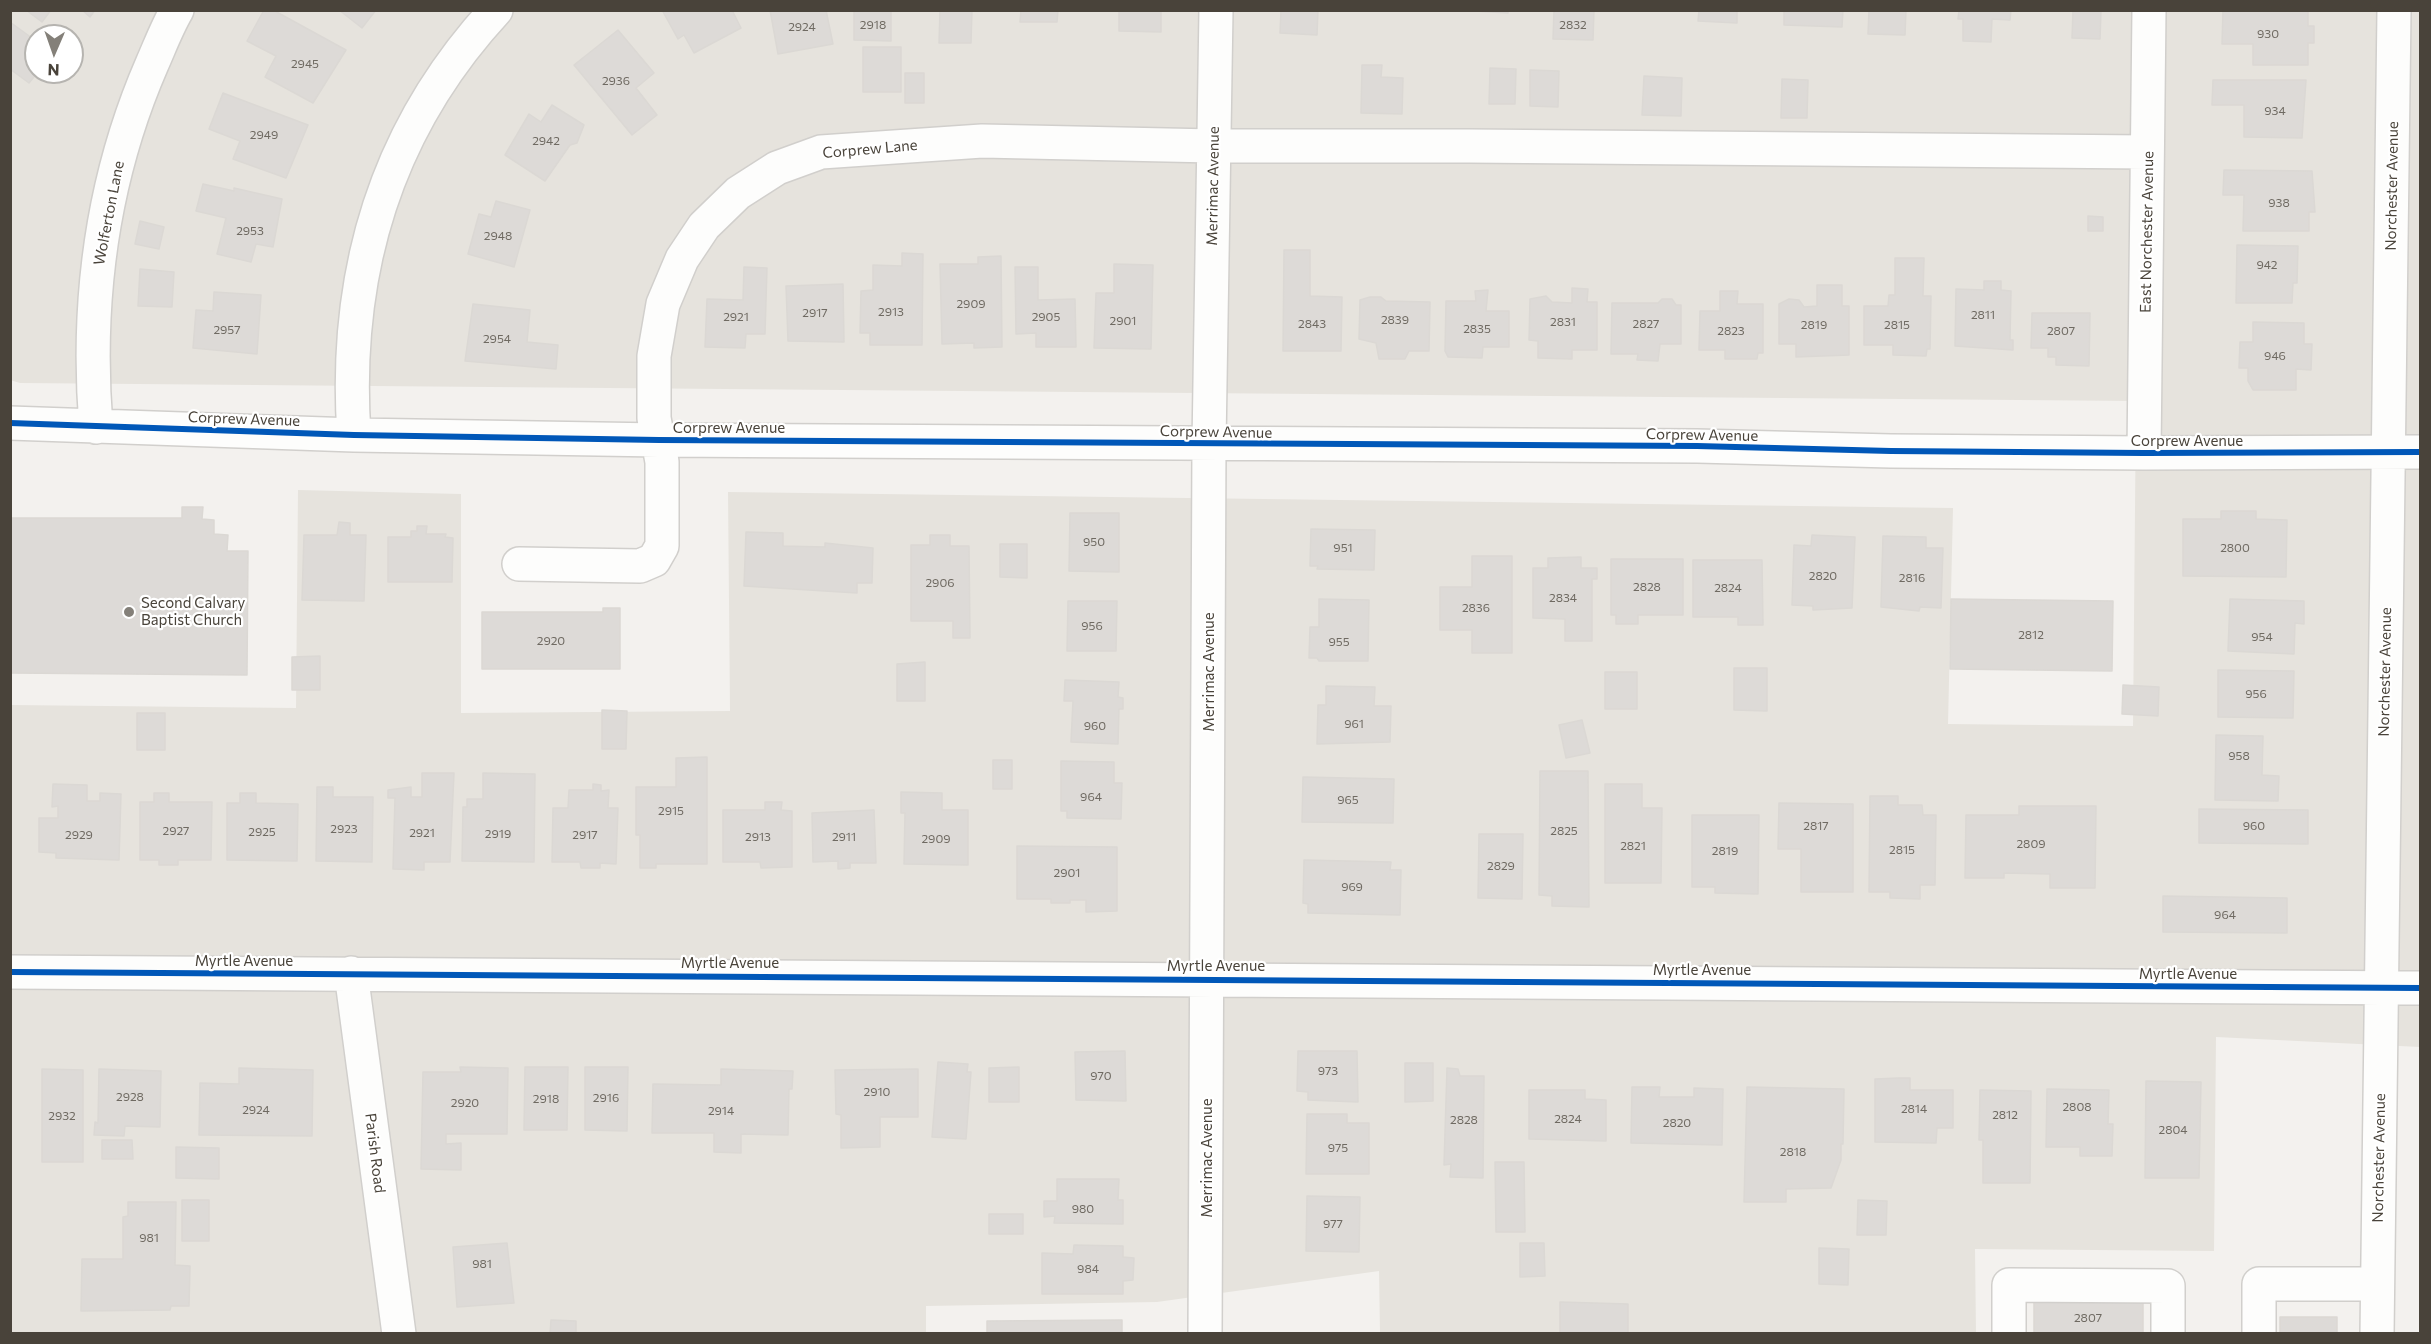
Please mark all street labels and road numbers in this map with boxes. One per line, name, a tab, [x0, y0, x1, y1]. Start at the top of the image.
street label: Norchester Avenue	[2382, 121, 2402, 251]
street label: Merrimac Avenue	[1203, 126, 1223, 246]
street label: Corprew Lane	[822, 136, 918, 162]
street label: East Norchester Avenue	[2137, 151, 2157, 313]
street label: Wolferton Lane	[90, 159, 128, 267]
street label: Corprew Avenue	[187, 408, 301, 430]
street label: Corprew Avenue	[673, 419, 785, 437]
street label: Corprew Avenue	[1160, 422, 1272, 442]
street label: Corprew Avenue	[1646, 425, 1758, 445]
street label: Corprew Avenue	[2131, 432, 2243, 450]
street label: Norchester Avenue	[2375, 607, 2395, 737]
street label: Merrimac Avenue	[1200, 612, 1218, 732]
street label: Myrtle Avenue	[195, 952, 293, 970]
street label: Myrtle Avenue	[681, 954, 779, 972]
street label: Myrtle Avenue	[1167, 957, 1265, 975]
street label: Myrtle Avenue	[1653, 961, 1751, 979]
street label: Myrtle Avenue	[2139, 965, 2237, 983]
street label: Norchester Avenue	[2369, 1093, 2389, 1223]
street label: Merrimac Avenue	[1198, 1098, 1216, 1218]
street label: Parish Road	[361, 1112, 389, 1194]

